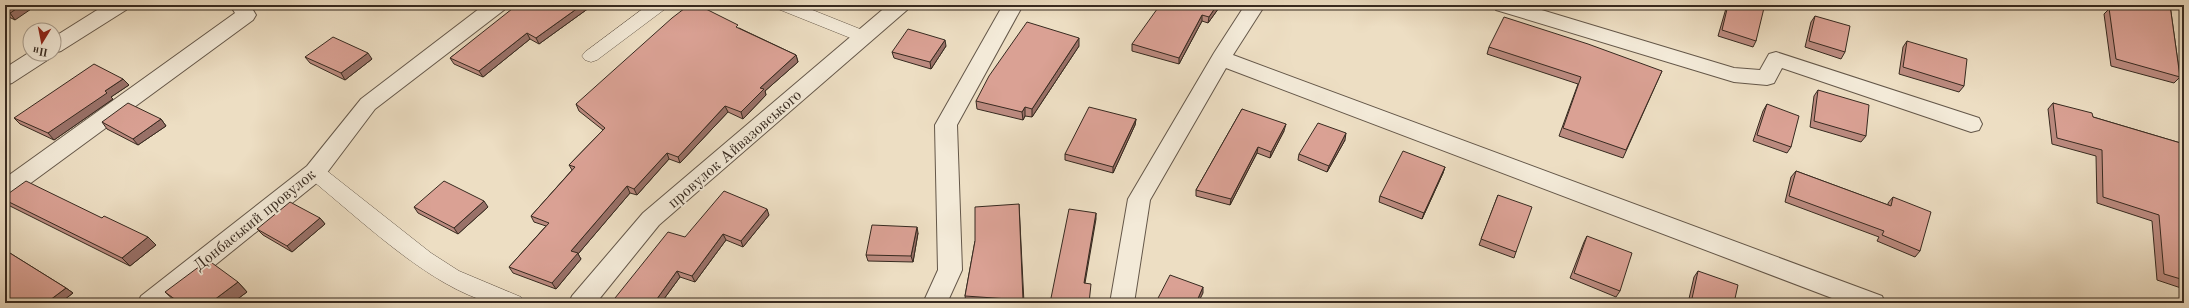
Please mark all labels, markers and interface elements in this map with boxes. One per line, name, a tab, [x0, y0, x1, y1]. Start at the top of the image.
north arrow	[22, 22, 62, 62]
text: Пн	[32, 44, 49, 57]
street label: провулок Айвазовського	[665, 87, 805, 212]
street label: Донбаський провулок	[191, 167, 319, 275]

